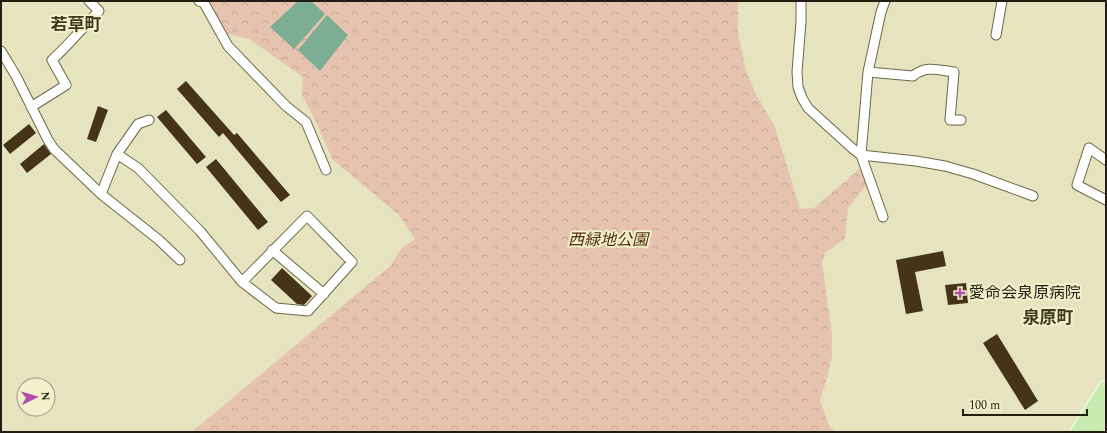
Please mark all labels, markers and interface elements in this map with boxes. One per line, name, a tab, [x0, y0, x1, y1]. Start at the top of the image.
district label: 若草町	[51, 12, 102, 38]
park label: 西緑地公園	[568, 228, 650, 252]
place label: 愛命会泉原病院	[969, 281, 1081, 305]
marker: 愛命会泉原病院	[954, 287, 966, 299]
district label: 泉原町	[1023, 305, 1074, 331]
north arrow	[16, 377, 56, 417]
text: N	[37, 391, 54, 401]
scale bar	[963, 391, 1087, 417]
text: 100 m	[969, 396, 1000, 415]

